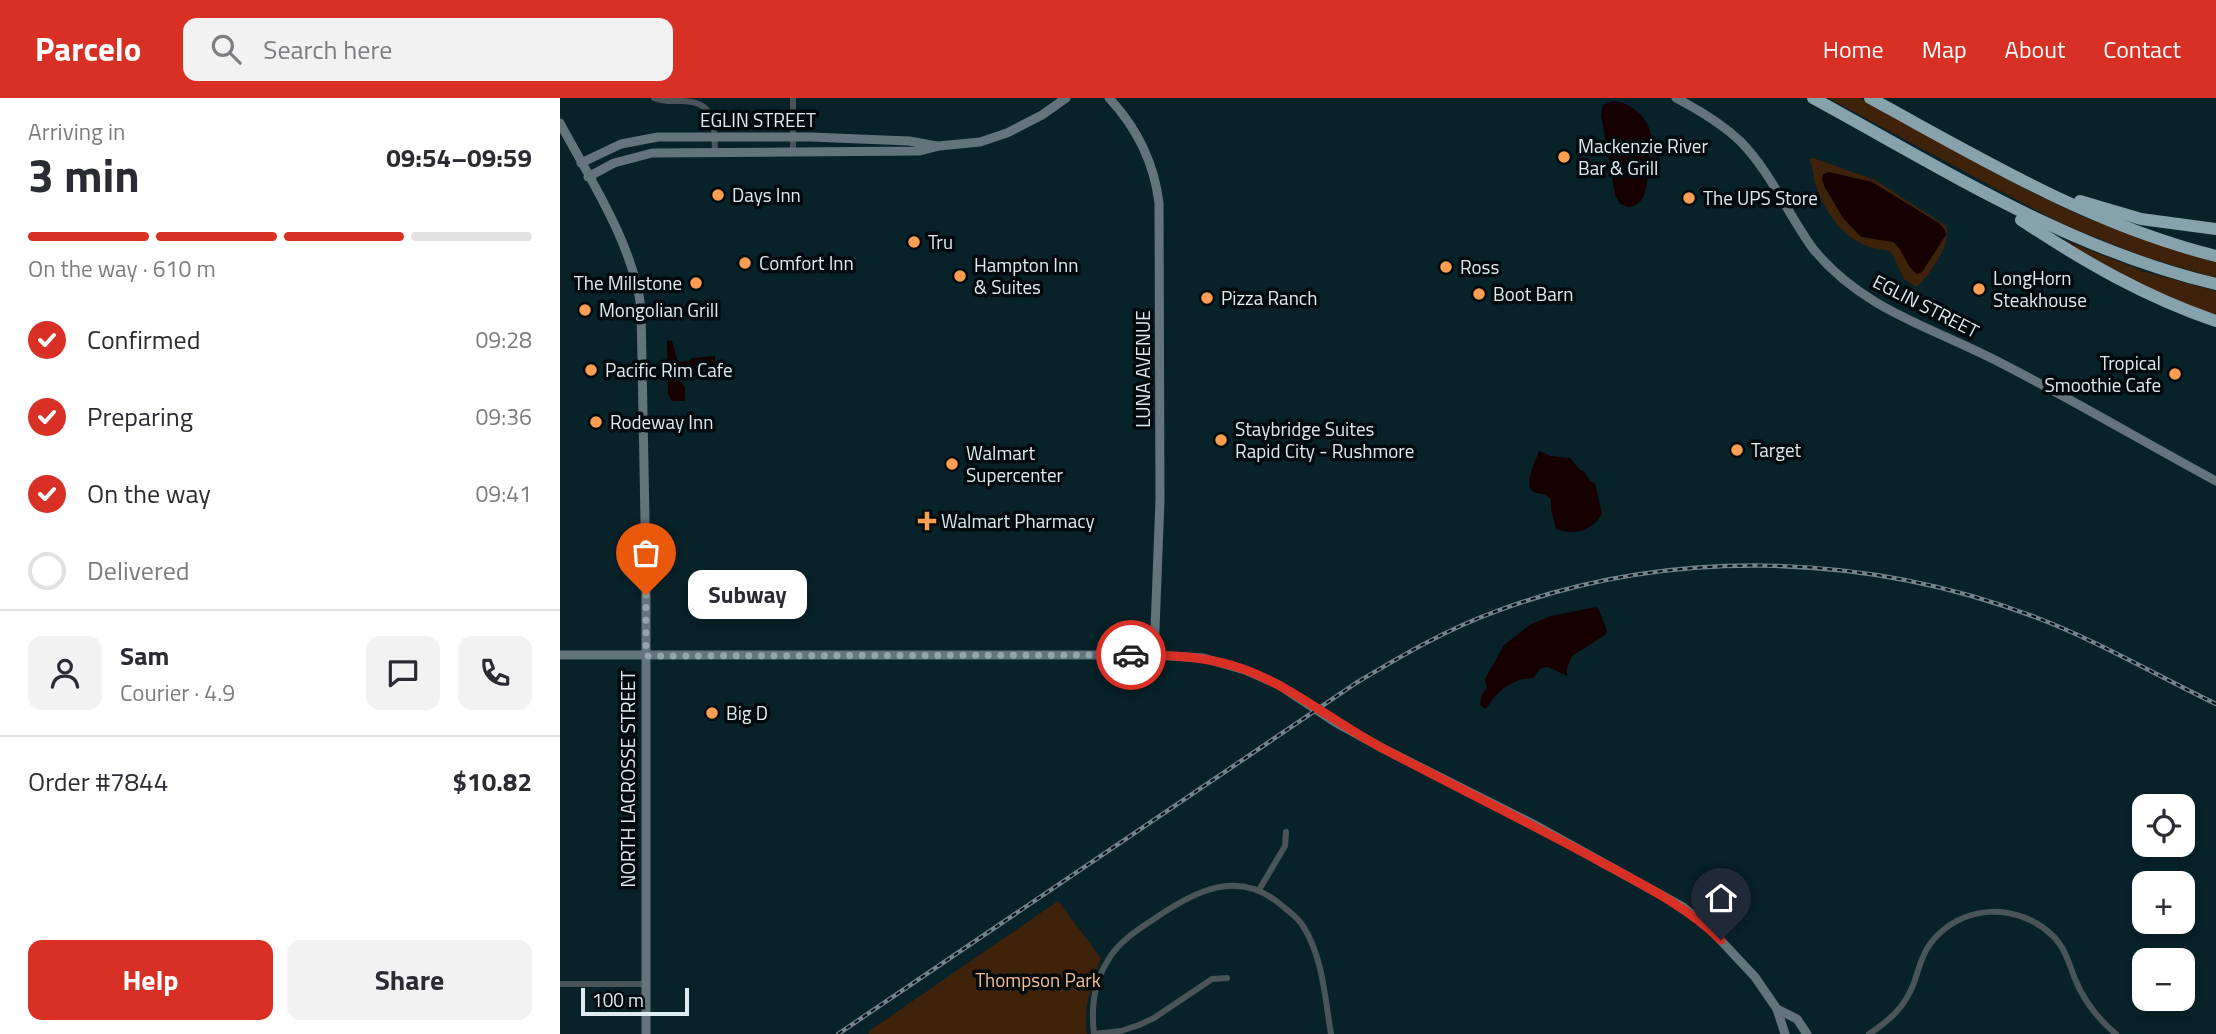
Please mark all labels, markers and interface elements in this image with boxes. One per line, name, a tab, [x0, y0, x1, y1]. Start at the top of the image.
search box	[183, 18, 673, 81]
text: Parcelo	[35, 24, 141, 74]
icon: search	[207, 30, 245, 68]
text: Search here	[263, 30, 392, 69]
text: Home	[1823, 31, 1884, 67]
text: Map	[1922, 31, 1967, 67]
text: About	[2005, 31, 2065, 67]
text: Contact	[2103, 31, 2181, 67]
street label: EGLIN STREET	[700, 105, 816, 134]
text: Arriving in	[28, 114, 125, 149]
place label: Mackenzie River Bar & Grill	[1578, 131, 1708, 182]
text: 09:54–09:59	[386, 138, 532, 177]
text: 3 min	[28, 140, 140, 210]
marker: Mackenzie River Bar & Grill	[1556, 149, 1572, 165]
place label: Days Inn	[732, 180, 801, 209]
place label: The UPS Store	[1703, 183, 1818, 212]
marker: Days Inn	[710, 187, 726, 203]
marker: The UPS Store	[1681, 190, 1697, 206]
place label: Tru	[928, 227, 953, 256]
marker: Tru	[906, 234, 922, 250]
place label: Comfort Inn	[759, 248, 854, 277]
place label: Hampton Inn & Suites	[974, 250, 1078, 301]
text: On the way · 610 m	[28, 251, 216, 286]
place label: Ross	[1460, 252, 1499, 281]
marker: Comfort Inn	[737, 255, 753, 271]
marker: Ross	[1438, 259, 1454, 275]
place label: LongHorn Steakhouse	[1993, 263, 2087, 314]
street label: EGLIN STREET	[1868, 266, 1984, 345]
place label: The Millstone	[574, 268, 682, 297]
marker: Hampton Inn & Suites	[952, 268, 968, 284]
marker: The Millstone	[688, 275, 704, 291]
place label: Boot Barn	[1493, 279, 1574, 308]
marker: LongHorn Steakhouse	[1971, 281, 1987, 297]
place label: Pizza Ranch	[1221, 283, 1317, 312]
marker: Boot Barn	[1471, 286, 1487, 302]
marker: Pizza Ranch	[1199, 290, 1215, 306]
place label: Mongolian Grill	[599, 295, 719, 324]
marker: Mongolian Grill	[577, 302, 593, 318]
street label: LUNA AVENUE	[1128, 310, 1157, 428]
text: Confirmed	[87, 320, 201, 359]
icon: check	[28, 321, 66, 359]
text: 09:28	[475, 322, 532, 357]
place label: Tropical Smoothie Cafe	[2044, 348, 2161, 399]
place label: Pacific Rim Cafe	[605, 355, 733, 384]
marker: Pacific Rim Cafe	[583, 362, 599, 378]
marker: Tropical Smoothie Cafe	[2167, 366, 2183, 382]
text: Preparing	[87, 397, 193, 436]
icon: check	[28, 398, 66, 436]
text: 09:36	[475, 399, 532, 434]
place label: Rodeway Inn	[610, 407, 713, 436]
marker: Rodeway Inn	[588, 414, 604, 430]
place label: Staybridge Suites Rapid City - Rushmore	[1235, 414, 1414, 465]
marker: Staybridge Suites Rapid City - Rushmore	[1213, 432, 1229, 448]
place label: Target	[1751, 435, 1802, 464]
place label: Walmart Supercenter	[966, 438, 1064, 489]
marker: Target	[1729, 442, 1745, 458]
marker: Walmart Supercenter	[944, 456, 960, 472]
text: On the way	[87, 474, 211, 513]
icon: check	[28, 475, 66, 513]
text: 09:41	[475, 476, 532, 511]
place label: Walmart Pharmacy	[941, 506, 1095, 535]
marker: Walmart Pharmacy	[919, 513, 935, 529]
pin	[616, 523, 676, 595]
icon: bag	[627, 534, 665, 572]
text: Delivered	[87, 551, 190, 590]
callout: Subway	[688, 570, 807, 620]
text: Subway	[708, 577, 787, 612]
courier	[1096, 620, 1166, 690]
button: person	[28, 636, 102, 710]
text: Sam	[120, 636, 169, 675]
button: chat	[366, 636, 440, 710]
button: phone	[458, 636, 532, 710]
icon: car	[1112, 636, 1150, 674]
street label: NORTH LACROSSE STREET	[613, 671, 642, 887]
text: Courier · 4.9	[120, 675, 235, 710]
place label: Big D	[726, 698, 768, 727]
marker: Big D	[704, 705, 720, 721]
text: Order #7844	[28, 762, 168, 801]
text: $10.82	[453, 762, 532, 801]
map controls	[2132, 794, 2195, 1011]
button: locate	[2132, 794, 2195, 857]
pin	[1691, 868, 1751, 940]
button: +	[2132, 871, 2195, 934]
icon: home	[1702, 879, 1740, 917]
button: Help	[28, 940, 273, 1020]
button: Share	[287, 940, 532, 1020]
button: −	[2132, 948, 2195, 1011]
park label: Thompson Park	[975, 965, 1101, 994]
scale bar	[581, 985, 690, 1017]
text: 100 m	[592, 985, 644, 1014]

